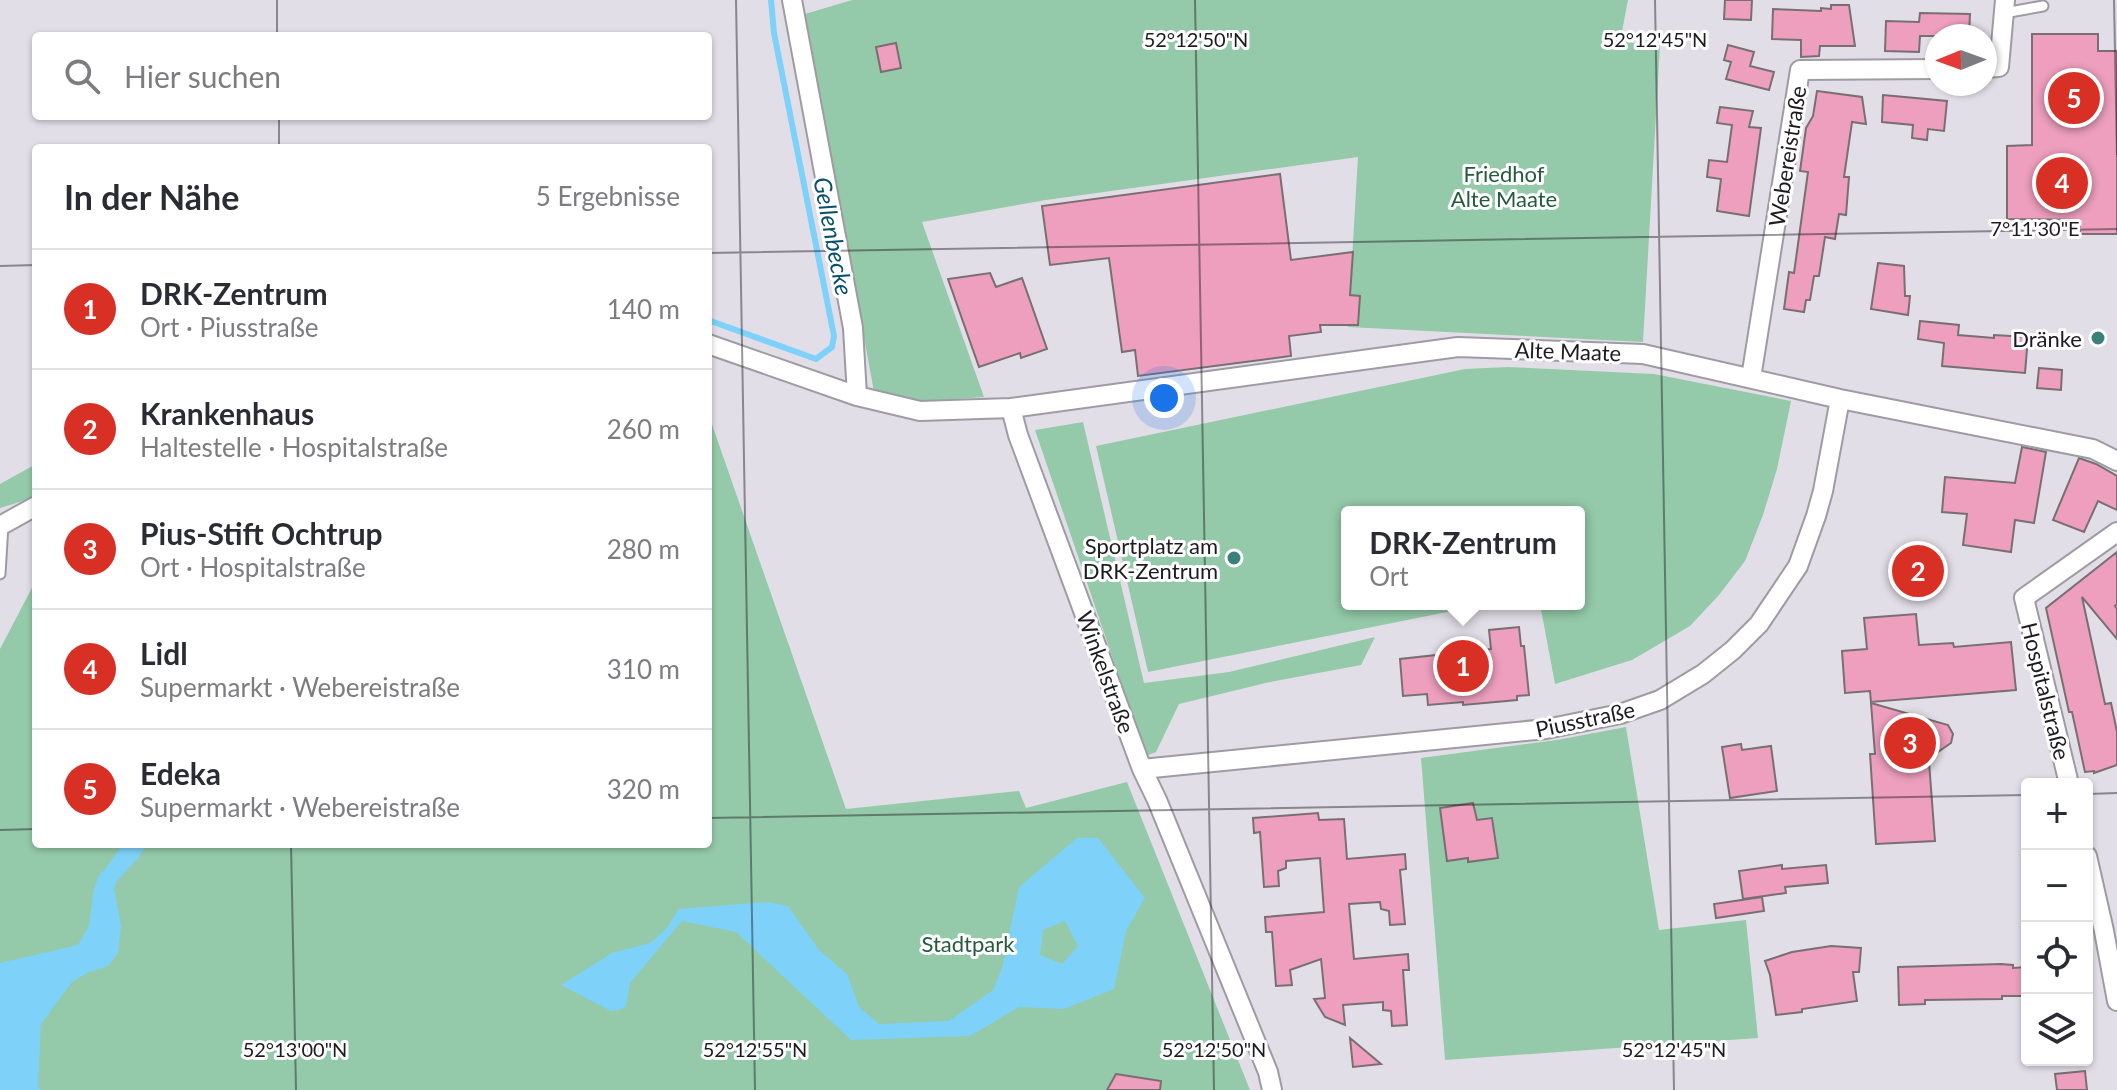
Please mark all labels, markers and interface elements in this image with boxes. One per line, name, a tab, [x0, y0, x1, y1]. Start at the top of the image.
north arrow	[1925, 24, 1997, 96]
text: 52°12'50"N	[1144, 27, 1248, 51]
text: 52°12'45"N	[1603, 27, 1707, 51]
search box	[32, 32, 712, 120]
icon: search	[60, 54, 104, 98]
text: Hier suchen	[124, 58, 281, 94]
pin: 5	[2048, 68, 2100, 128]
street label: Webereistraße	[1763, 84, 1811, 228]
pin: 4	[2036, 153, 2088, 213]
park label: Friedhof Alte Maate	[1451, 160, 1557, 212]
water label: Gellenbecke	[808, 174, 860, 298]
text: In der Nähe	[64, 176, 239, 217]
text: 5 Ergebnisse	[536, 180, 680, 212]
text: 7°11'30"E	[1990, 216, 2080, 240]
text: DRK-Zentrum	[140, 275, 328, 311]
text: 1	[82, 293, 98, 325]
text: 140 m	[607, 293, 680, 325]
text: Ort · Piusstraße	[140, 311, 319, 343]
place label: Dränke	[2012, 325, 2082, 352]
marker: Dränke	[2089, 329, 2107, 347]
street label: Alte Maate	[1514, 336, 1622, 366]
your location	[1144, 378, 1184, 418]
text: Krankenhaus	[140, 395, 314, 431]
text: 2	[82, 413, 98, 445]
text: 260 m	[607, 413, 680, 445]
text: Haltestelle · Hospitalstraße	[140, 431, 448, 463]
popup	[1341, 506, 1585, 610]
text: Pius-Stift Ochtrup	[140, 515, 383, 551]
text: DRK-Zentrum	[1369, 524, 1557, 560]
place label: Sportplatz am DRK-Zentrum	[1083, 532, 1218, 584]
text: 3	[82, 533, 98, 565]
text: 280 m	[607, 533, 680, 565]
pin: 2	[1892, 541, 1944, 601]
marker: Sportplatz am DRK-Zentrum	[1225, 549, 1243, 567]
text: Ort · Hospitalstraße	[140, 551, 366, 583]
text: Ort	[1369, 560, 1409, 592]
street label: Winkelstraße	[1071, 607, 1141, 737]
street label: Hospitalstraße	[2016, 620, 2076, 762]
text: Lidl	[140, 635, 188, 671]
pin: 1	[1437, 636, 1489, 696]
text: 4	[82, 653, 98, 685]
text: 310 m	[607, 653, 680, 685]
text: Supermarkt · Webereistraße	[140, 671, 460, 703]
street label: Piusstraße	[1533, 695, 1637, 743]
pin: 3	[1884, 713, 1936, 773]
text: Edeka	[140, 755, 221, 791]
text: 5	[82, 773, 98, 805]
text: 320 m	[607, 773, 680, 805]
map controls	[2021, 778, 2093, 1066]
button: +	[2021, 778, 2093, 850]
text: Supermarkt · Webereistraße	[140, 791, 460, 823]
button: −	[2021, 850, 2093, 922]
button: locate	[2021, 922, 2093, 994]
park label: Stadtpark	[922, 930, 1015, 957]
button: layers	[2021, 994, 2093, 1066]
text: 52°13'00"N	[243, 1037, 347, 1061]
text: 52°12'55"N	[703, 1037, 807, 1061]
text: 52°12'50"N	[1162, 1037, 1266, 1061]
text: 52°12'45"N	[1622, 1037, 1726, 1061]

